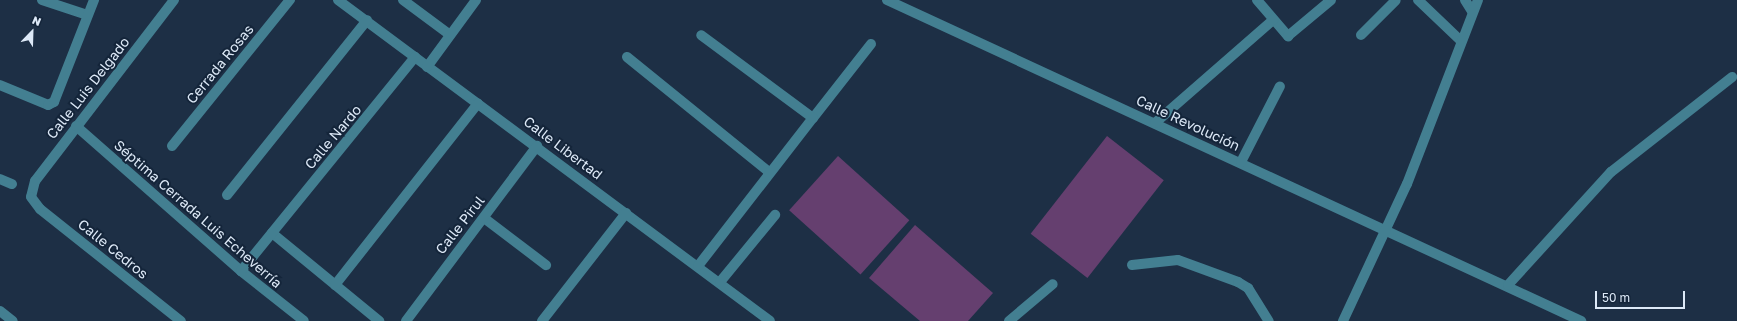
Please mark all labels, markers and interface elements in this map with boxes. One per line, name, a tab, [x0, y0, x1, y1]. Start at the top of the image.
north arrow	[12, 12, 52, 52]
text: N	[30, 13, 43, 28]
street label: Cerrada Rosas	[183, 21, 257, 107]
street label: Calle Luis Delgado	[43, 34, 133, 142]
street label: Calle Revolución	[1134, 92, 1242, 154]
street label: Calle Nardo	[301, 101, 365, 173]
street label: Calle Libertad	[520, 113, 606, 183]
street label: Séptima Cerrada Luis Echeverría	[111, 137, 285, 291]
street label: Calle Pirul	[432, 193, 488, 257]
street label: Calle Cedros	[75, 216, 151, 282]
scale bar	[1597, 283, 1687, 309]
text: 50 m	[1602, 290, 1630, 305]

